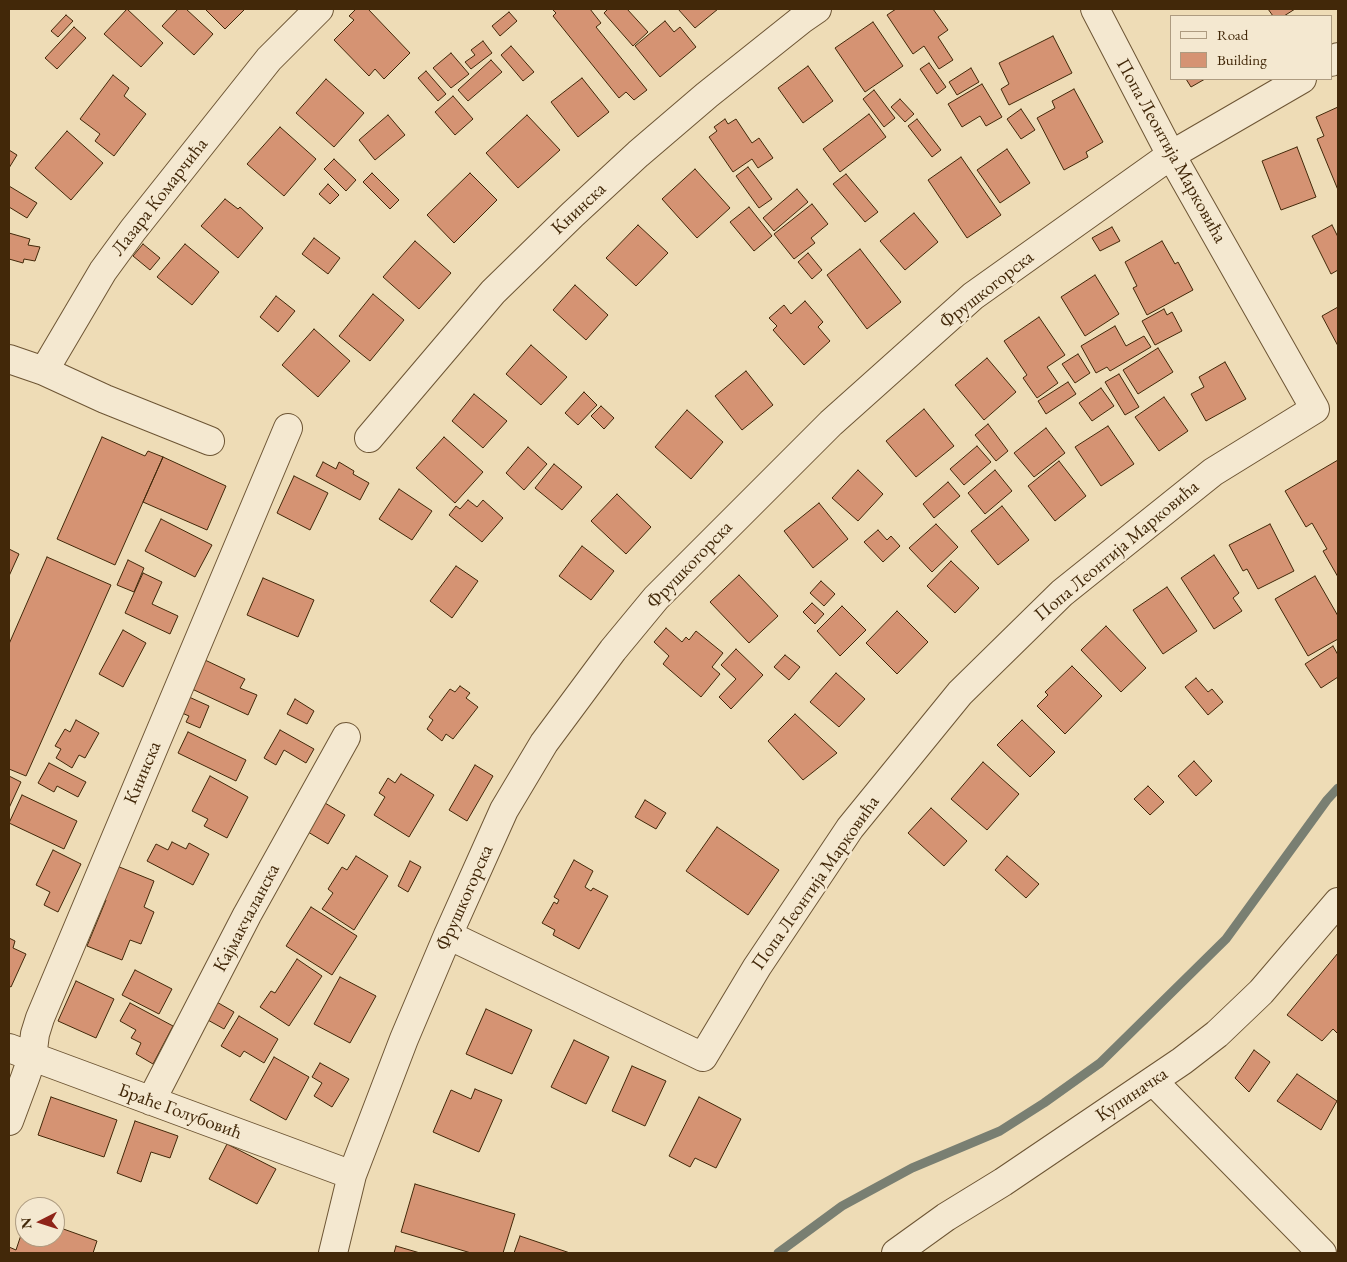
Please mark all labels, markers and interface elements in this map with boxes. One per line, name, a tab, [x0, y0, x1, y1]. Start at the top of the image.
legend	[1170, 15, 1332, 80]
text: Road	[1217, 25, 1248, 44]
text: Building	[1217, 50, 1267, 69]
street label: Попа Леонтија Марковића	[1111, 55, 1231, 247]
street label: Лазара Комарчића	[107, 134, 213, 260]
street label: Книнска	[547, 178, 611, 240]
street label: Фрушкогорска	[935, 246, 1039, 334]
street label: Попа Леонтија Марковића	[1030, 476, 1204, 626]
street label: Фрушкогорска	[642, 516, 738, 614]
street label: Книнска	[120, 738, 166, 808]
street label: Попа Леонтија Марковића	[747, 792, 885, 974]
street label: Фрушкогорска	[432, 842, 498, 954]
street label: Кајмакчаланска	[209, 860, 285, 976]
street label: Купиначка	[1092, 1063, 1172, 1127]
street label: Браће Голубовић	[115, 1079, 245, 1145]
north arrow	[15, 1197, 65, 1247]
text: N	[17, 1217, 36, 1230]

